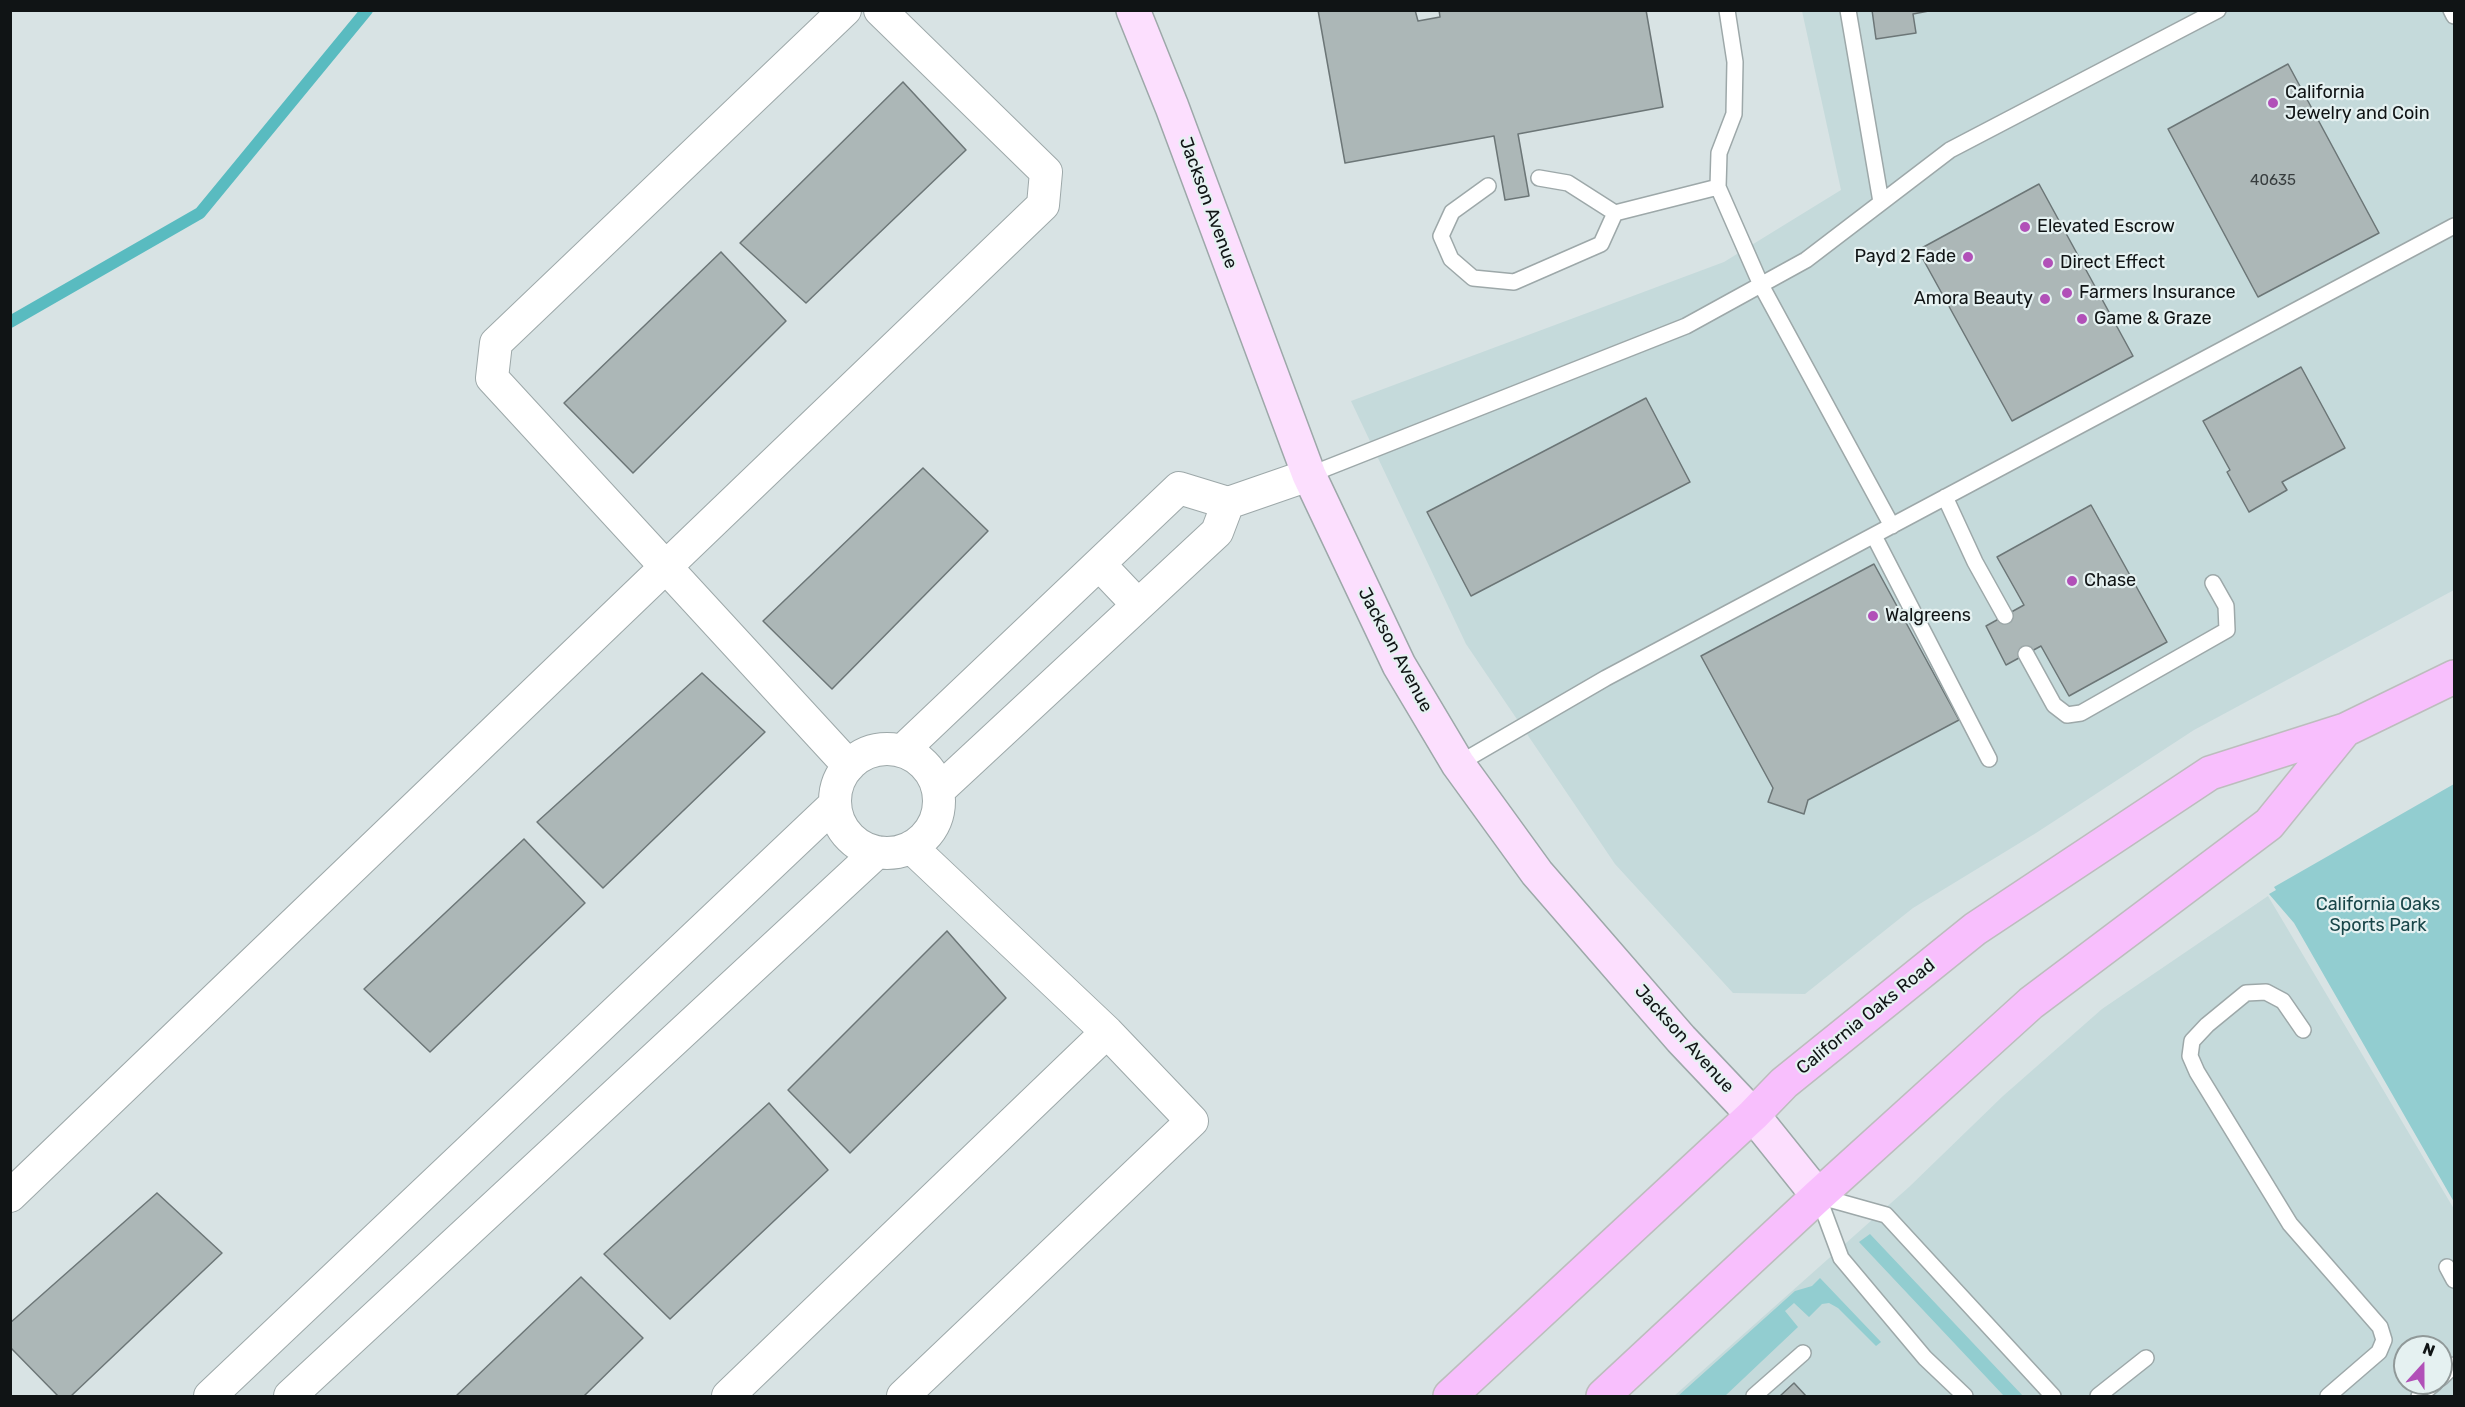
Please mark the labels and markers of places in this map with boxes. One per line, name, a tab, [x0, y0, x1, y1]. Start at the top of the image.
place label: California Jewelry and Coin	[2285, 82, 2430, 124]
marker: California Jewelry and Coin	[2266, 96, 2280, 110]
place label: Elevated Escrow	[2037, 216, 2175, 238]
marker: Elevated Escrow	[2018, 220, 2032, 234]
place label: Payd 2 Fade	[1854, 246, 1956, 268]
marker: Payd 2 Fade	[1961, 250, 1975, 264]
place label: Direct Effect	[2060, 252, 2165, 274]
marker: Direct Effect	[2041, 256, 2055, 270]
place label: Farmers Insurance	[2079, 282, 2236, 304]
marker: Farmers Insurance	[2060, 286, 2074, 300]
place label: Amora Beauty	[1914, 288, 2033, 310]
marker: Amora Beauty	[2038, 292, 2052, 306]
place label: Game & Graze	[2094, 308, 2212, 330]
marker: Game & Graze	[2075, 312, 2089, 326]
place label: Chase	[2084, 570, 2136, 592]
marker: Chase	[2065, 574, 2079, 588]
place label: Walgreens	[1885, 605, 1971, 627]
marker: Walgreens	[1866, 609, 1880, 623]

